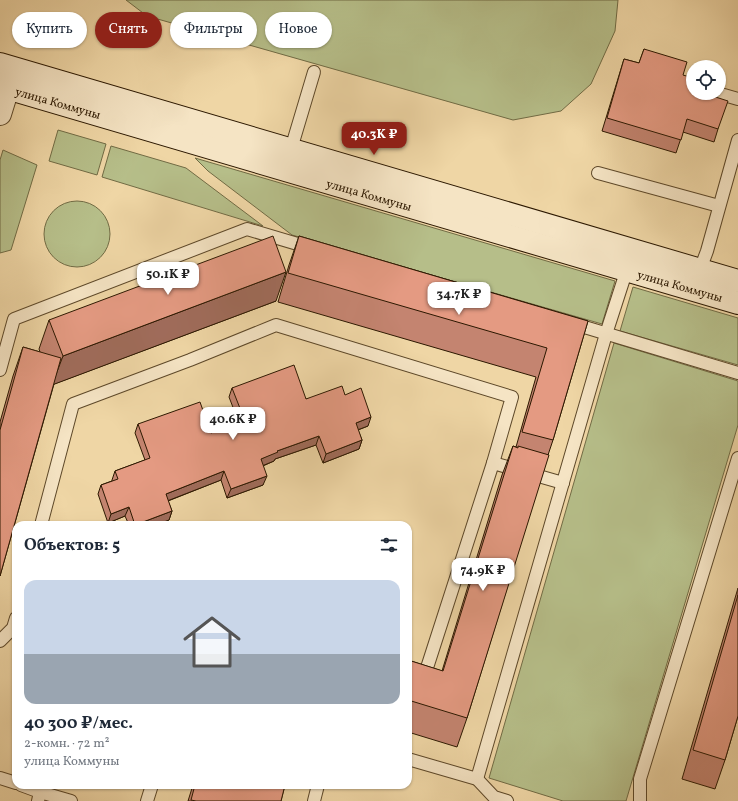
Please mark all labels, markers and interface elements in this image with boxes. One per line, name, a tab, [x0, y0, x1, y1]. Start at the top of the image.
chip: Купить	[12, 12, 87, 48]
chip: Снять	[95, 12, 162, 48]
chip: Фильтры	[170, 12, 257, 48]
chip: Новое	[265, 12, 332, 48]
map controls	[686, 60, 726, 100]
button: locate	[686, 60, 726, 100]
street label: улица Коммуны	[13, 84, 103, 124]
pin: 40.3K ₽	[337, 122, 411, 156]
text: 40.3K ₽	[351, 126, 397, 144]
street label: улица Коммуны	[324, 176, 414, 216]
pin: 50.1K ₽	[131, 262, 205, 296]
text: 50.1K ₽	[146, 266, 190, 284]
street label: улица Коммуны	[635, 267, 725, 307]
pin: 34.7K ₽	[422, 282, 496, 316]
text: 34.7K ₽	[437, 286, 481, 304]
pin: 40.6K ₽	[196, 407, 270, 441]
text: 40.6K ₽	[209, 411, 257, 429]
text: Объектов: 5	[24, 534, 120, 557]
icon: filters	[378, 534, 400, 556]
pin: 74.9K ₽	[446, 558, 520, 592]
text: 74.9K ₽	[461, 562, 505, 580]
icon: home	[176, 606, 248, 678]
text: 40 300 ₽/мес.	[24, 712, 133, 735]
text: 2-комн. · 72 m²	[24, 735, 109, 753]
text: улица Коммуны	[24, 753, 120, 771]

